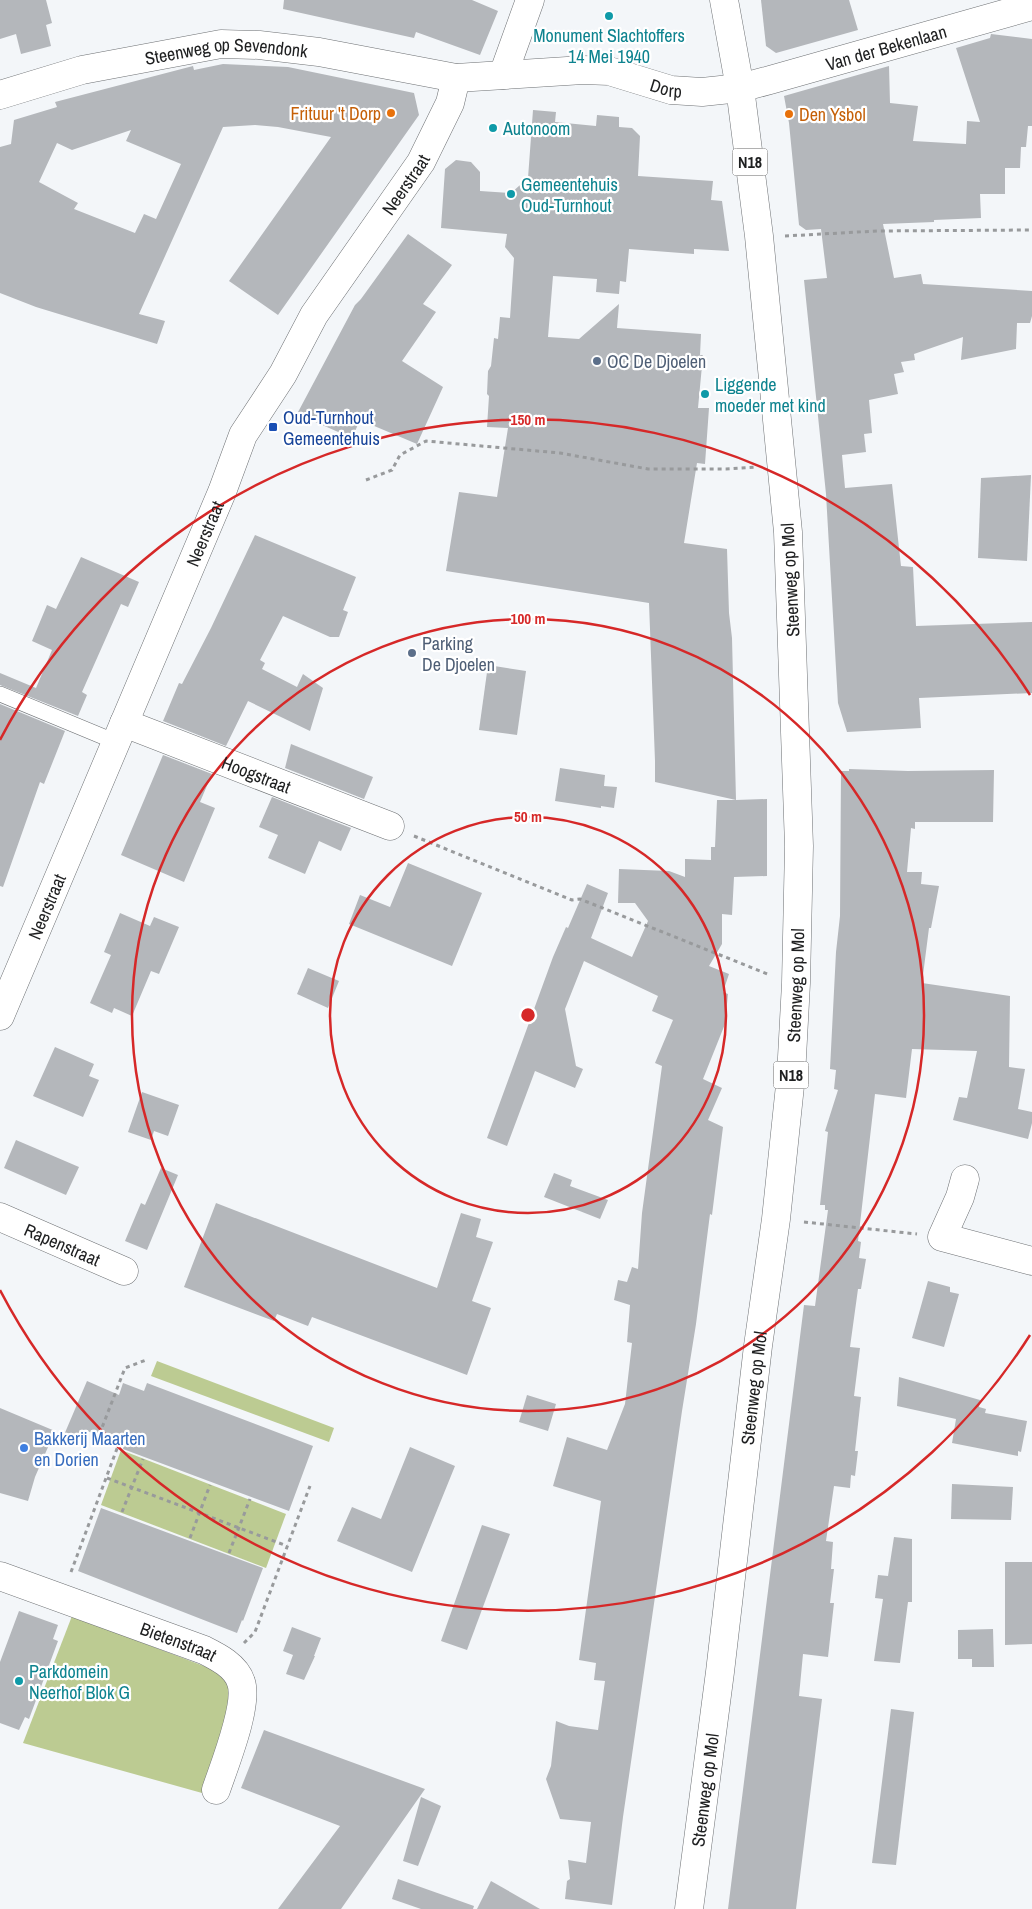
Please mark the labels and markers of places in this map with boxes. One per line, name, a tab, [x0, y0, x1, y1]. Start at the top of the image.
marker: Monument Slachtoffers 14 Mei 1940	[603, 10, 615, 22]
place label: Monument Slachtoffers 14 Mei 1940	[533, 23, 685, 69]
place label: Frituur 't Dorp	[290, 101, 381, 126]
place label: Den Ysbol	[799, 102, 866, 127]
marker: Frituur 't Dorp	[385, 107, 397, 119]
marker: Den Ysbol	[783, 108, 795, 120]
place label: Autonoom	[502, 116, 570, 141]
marker: Autonoom	[487, 122, 499, 134]
place label: Gemeentehuis Oud-Turnhout	[521, 172, 618, 218]
marker: Gemeentehuis Oud-Turnhout	[505, 188, 517, 200]
place label: OC De Djoelen	[607, 349, 706, 374]
marker: OC De Djoelen	[591, 355, 603, 367]
place label: Liggende moeder met kind	[715, 372, 826, 418]
marker: Liggende moeder met kind	[699, 388, 711, 400]
place label: Oud-Turnhout Gemeentehuis	[283, 405, 380, 451]
marker: Oud-Turnhout Gemeentehuis	[267, 421, 279, 433]
place label: Parking De Djoelen	[422, 631, 495, 677]
marker: Parking De Djoelen	[406, 647, 418, 659]
centre of rings	[519, 1006, 537, 1024]
place label: Bakkerij Maarten en Dorien	[34, 1426, 146, 1472]
marker: Bakkerij Maarten en Dorien	[18, 1442, 30, 1454]
place label: Parkdomein Neerhof Blok G	[29, 1659, 130, 1705]
marker: Parkdomein Neerhof Blok G	[13, 1675, 25, 1687]

